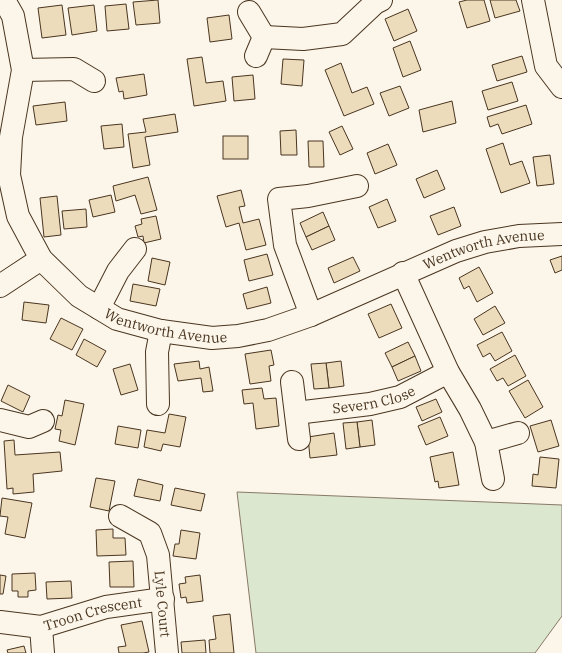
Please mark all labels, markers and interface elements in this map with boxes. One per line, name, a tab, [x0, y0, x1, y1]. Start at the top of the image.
street label: Wentworth Avenue	[420, 226, 545, 273]
street label: Wentworth Avenue	[101, 304, 228, 347]
street label: Severn Close	[331, 382, 418, 418]
street label: Lyle Court	[150, 570, 175, 638]
street label: Troon Crescent	[41, 593, 143, 635]

